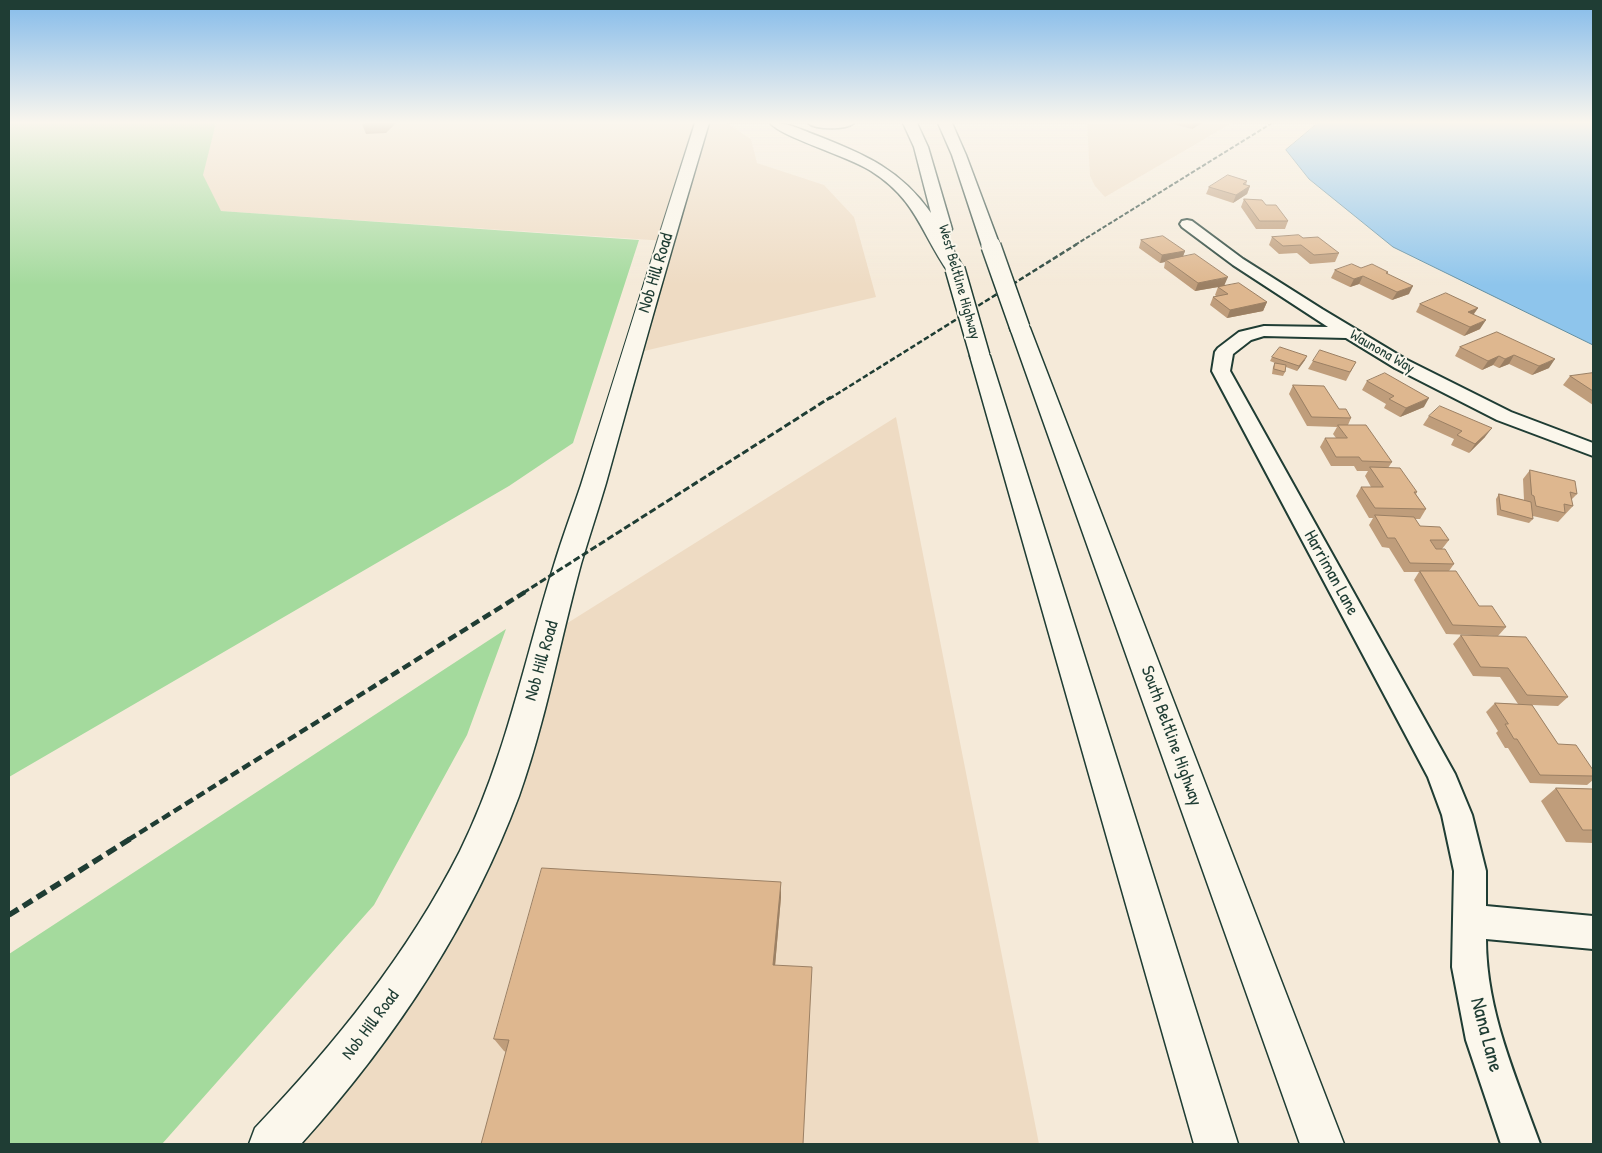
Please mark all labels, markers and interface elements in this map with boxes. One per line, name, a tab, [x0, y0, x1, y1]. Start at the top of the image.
street label: West Beltline Highway	[934, 223, 984, 341]
street label: Nob Hill Road	[634, 231, 678, 315]
street label: Waunona Way	[1347, 326, 1417, 378]
street label: Harriman Lane	[1299, 527, 1363, 619]
street label: Nob Hill Road	[520, 618, 564, 704]
street label: South Beltline Highway	[1136, 663, 1206, 809]
street label: Nob Hill Road	[338, 986, 404, 1064]
street label: Nana Lane	[1464, 995, 1508, 1075]

